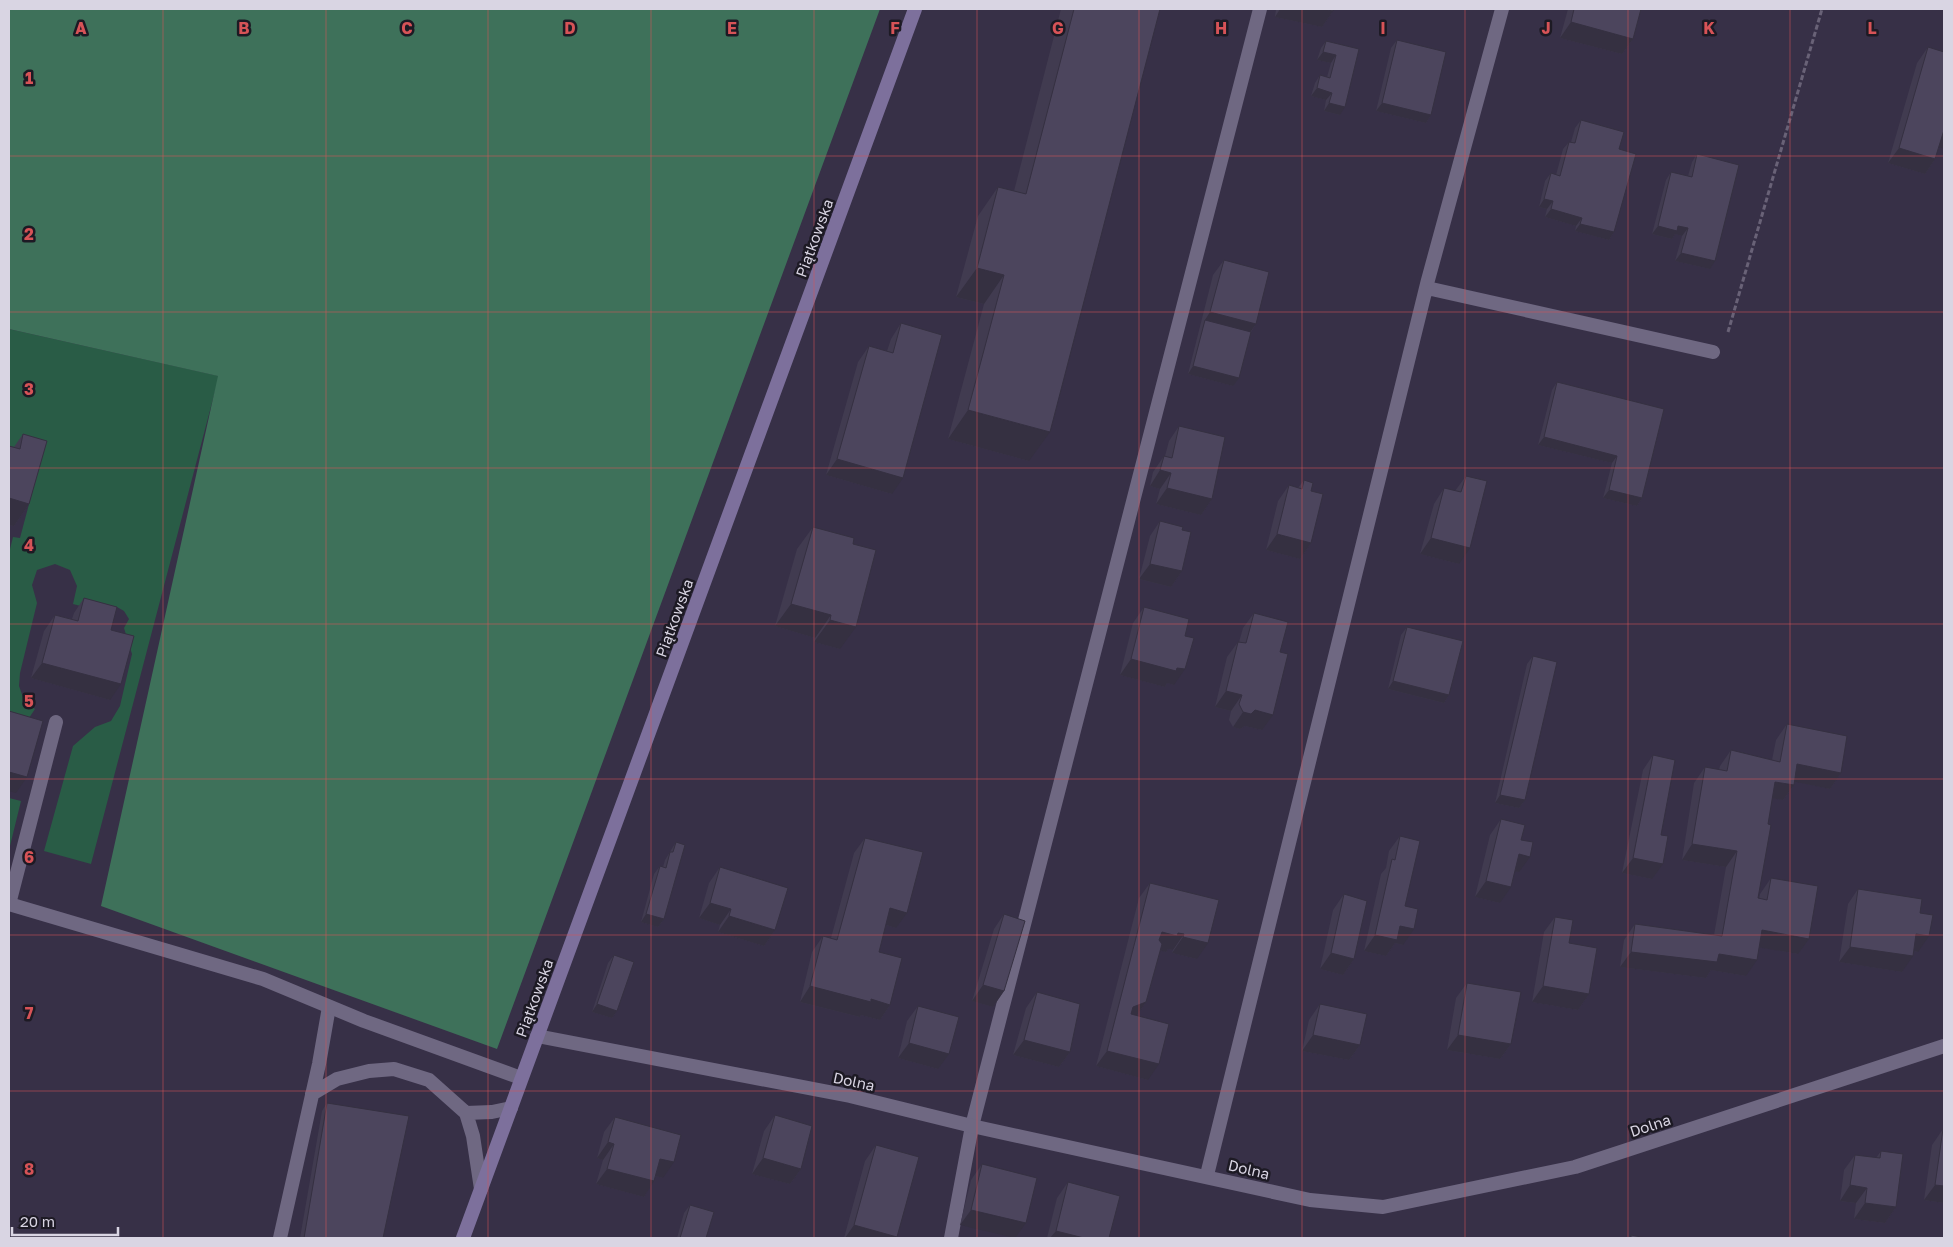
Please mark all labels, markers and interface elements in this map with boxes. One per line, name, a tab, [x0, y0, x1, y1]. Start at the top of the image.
text: A	[75, 18, 87, 38]
text: B	[238, 18, 250, 38]
text: C	[401, 18, 413, 38]
text: D	[564, 18, 576, 38]
text: E	[727, 18, 737, 38]
text: F	[890, 18, 900, 38]
text: G	[1052, 18, 1064, 38]
text: H	[1215, 18, 1227, 38]
text: I	[1380, 18, 1386, 38]
text: J	[1541, 18, 1551, 38]
text: K	[1703, 18, 1715, 38]
text: L	[1867, 18, 1877, 38]
text: 1	[25, 68, 33, 88]
street label: Piątkowska	[792, 196, 836, 280]
text: 2	[24, 224, 34, 244]
text: 3	[24, 379, 34, 399]
text: 4	[24, 535, 34, 555]
street label: Piątkowska	[652, 576, 696, 660]
text: 5	[24, 691, 34, 711]
text: 6	[24, 847, 34, 867]
street label: Piątkowska	[512, 956, 556, 1040]
text: 7	[25, 1003, 34, 1023]
street label: Dolna	[832, 1068, 876, 1094]
street label: Dolna	[1627, 1110, 1673, 1140]
street label: Dolna	[1227, 1156, 1271, 1182]
text: 8	[24, 1159, 34, 1179]
scale bar	[12, 1204, 119, 1236]
text: 20 m	[20, 1212, 55, 1230]

